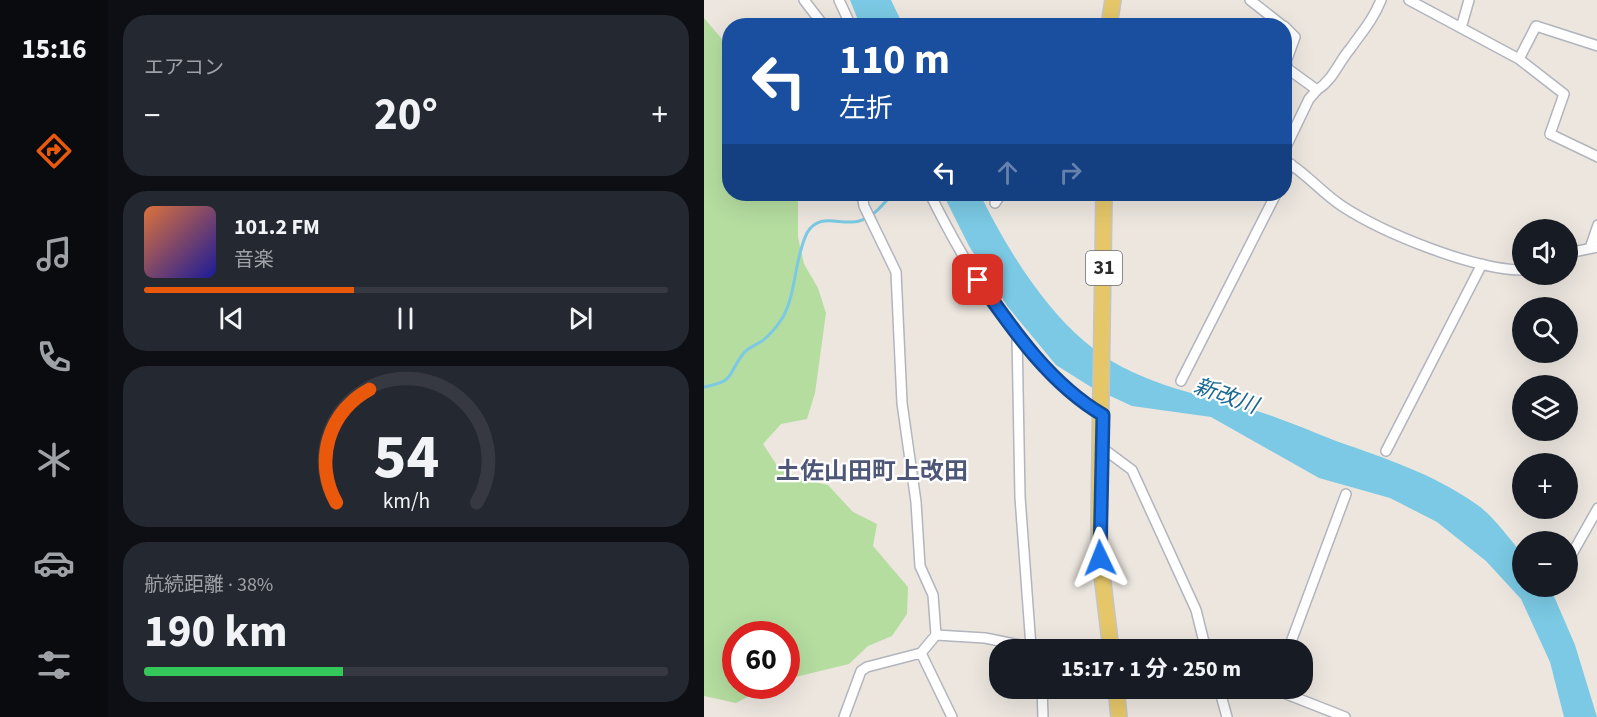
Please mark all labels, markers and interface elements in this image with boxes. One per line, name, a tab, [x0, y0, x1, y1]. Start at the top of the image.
text: 15:16	[21, 30, 87, 69]
text: 110 m	[839, 30, 950, 90]
icon: left	[740, 42, 818, 120]
text: エアコン	[144, 54, 224, 82]
text: 20°	[374, 83, 438, 147]
text: 左折	[839, 89, 893, 128]
text: −	[144, 92, 160, 139]
text: +	[652, 92, 668, 139]
icon: directions	[33, 130, 75, 172]
icon: left	[928, 156, 961, 189]
icon: ahead	[991, 156, 1024, 189]
icon: right	[1054, 156, 1087, 189]
text: 101.2 FM	[234, 211, 320, 243]
map controls	[1512, 219, 1578, 597]
button: sound	[1512, 219, 1578, 285]
icon: music	[33, 233, 75, 275]
text: 音楽	[234, 246, 274, 274]
road number: 31	[1086, 251, 1122, 285]
pin	[952, 254, 1003, 305]
icon: arrive	[961, 263, 994, 296]
button: search	[1512, 297, 1578, 363]
icon: previous	[215, 302, 248, 335]
icon: pause	[389, 302, 422, 335]
icon: next	[564, 302, 597, 335]
icon: phone	[33, 336, 75, 378]
water label: 新改川	[1190, 370, 1264, 423]
button: layers	[1512, 375, 1578, 441]
text: 54	[373, 413, 439, 502]
icon: climate	[33, 439, 75, 481]
button: +	[1512, 453, 1578, 519]
district label: 土佐山田町上改田	[776, 454, 968, 489]
text: km/h	[382, 487, 430, 518]
position arrow	[1068, 526, 1132, 590]
button: −	[1512, 531, 1578, 597]
icon: car	[33, 542, 75, 584]
text: 航続距離 · 38%	[144, 571, 273, 599]
text: 190 km	[144, 600, 288, 664]
speed limit sign: 60	[722, 621, 800, 699]
icon: filters	[33, 644, 75, 686]
text: 15:17 · 1 分 · 250 m	[1061, 653, 1241, 685]

